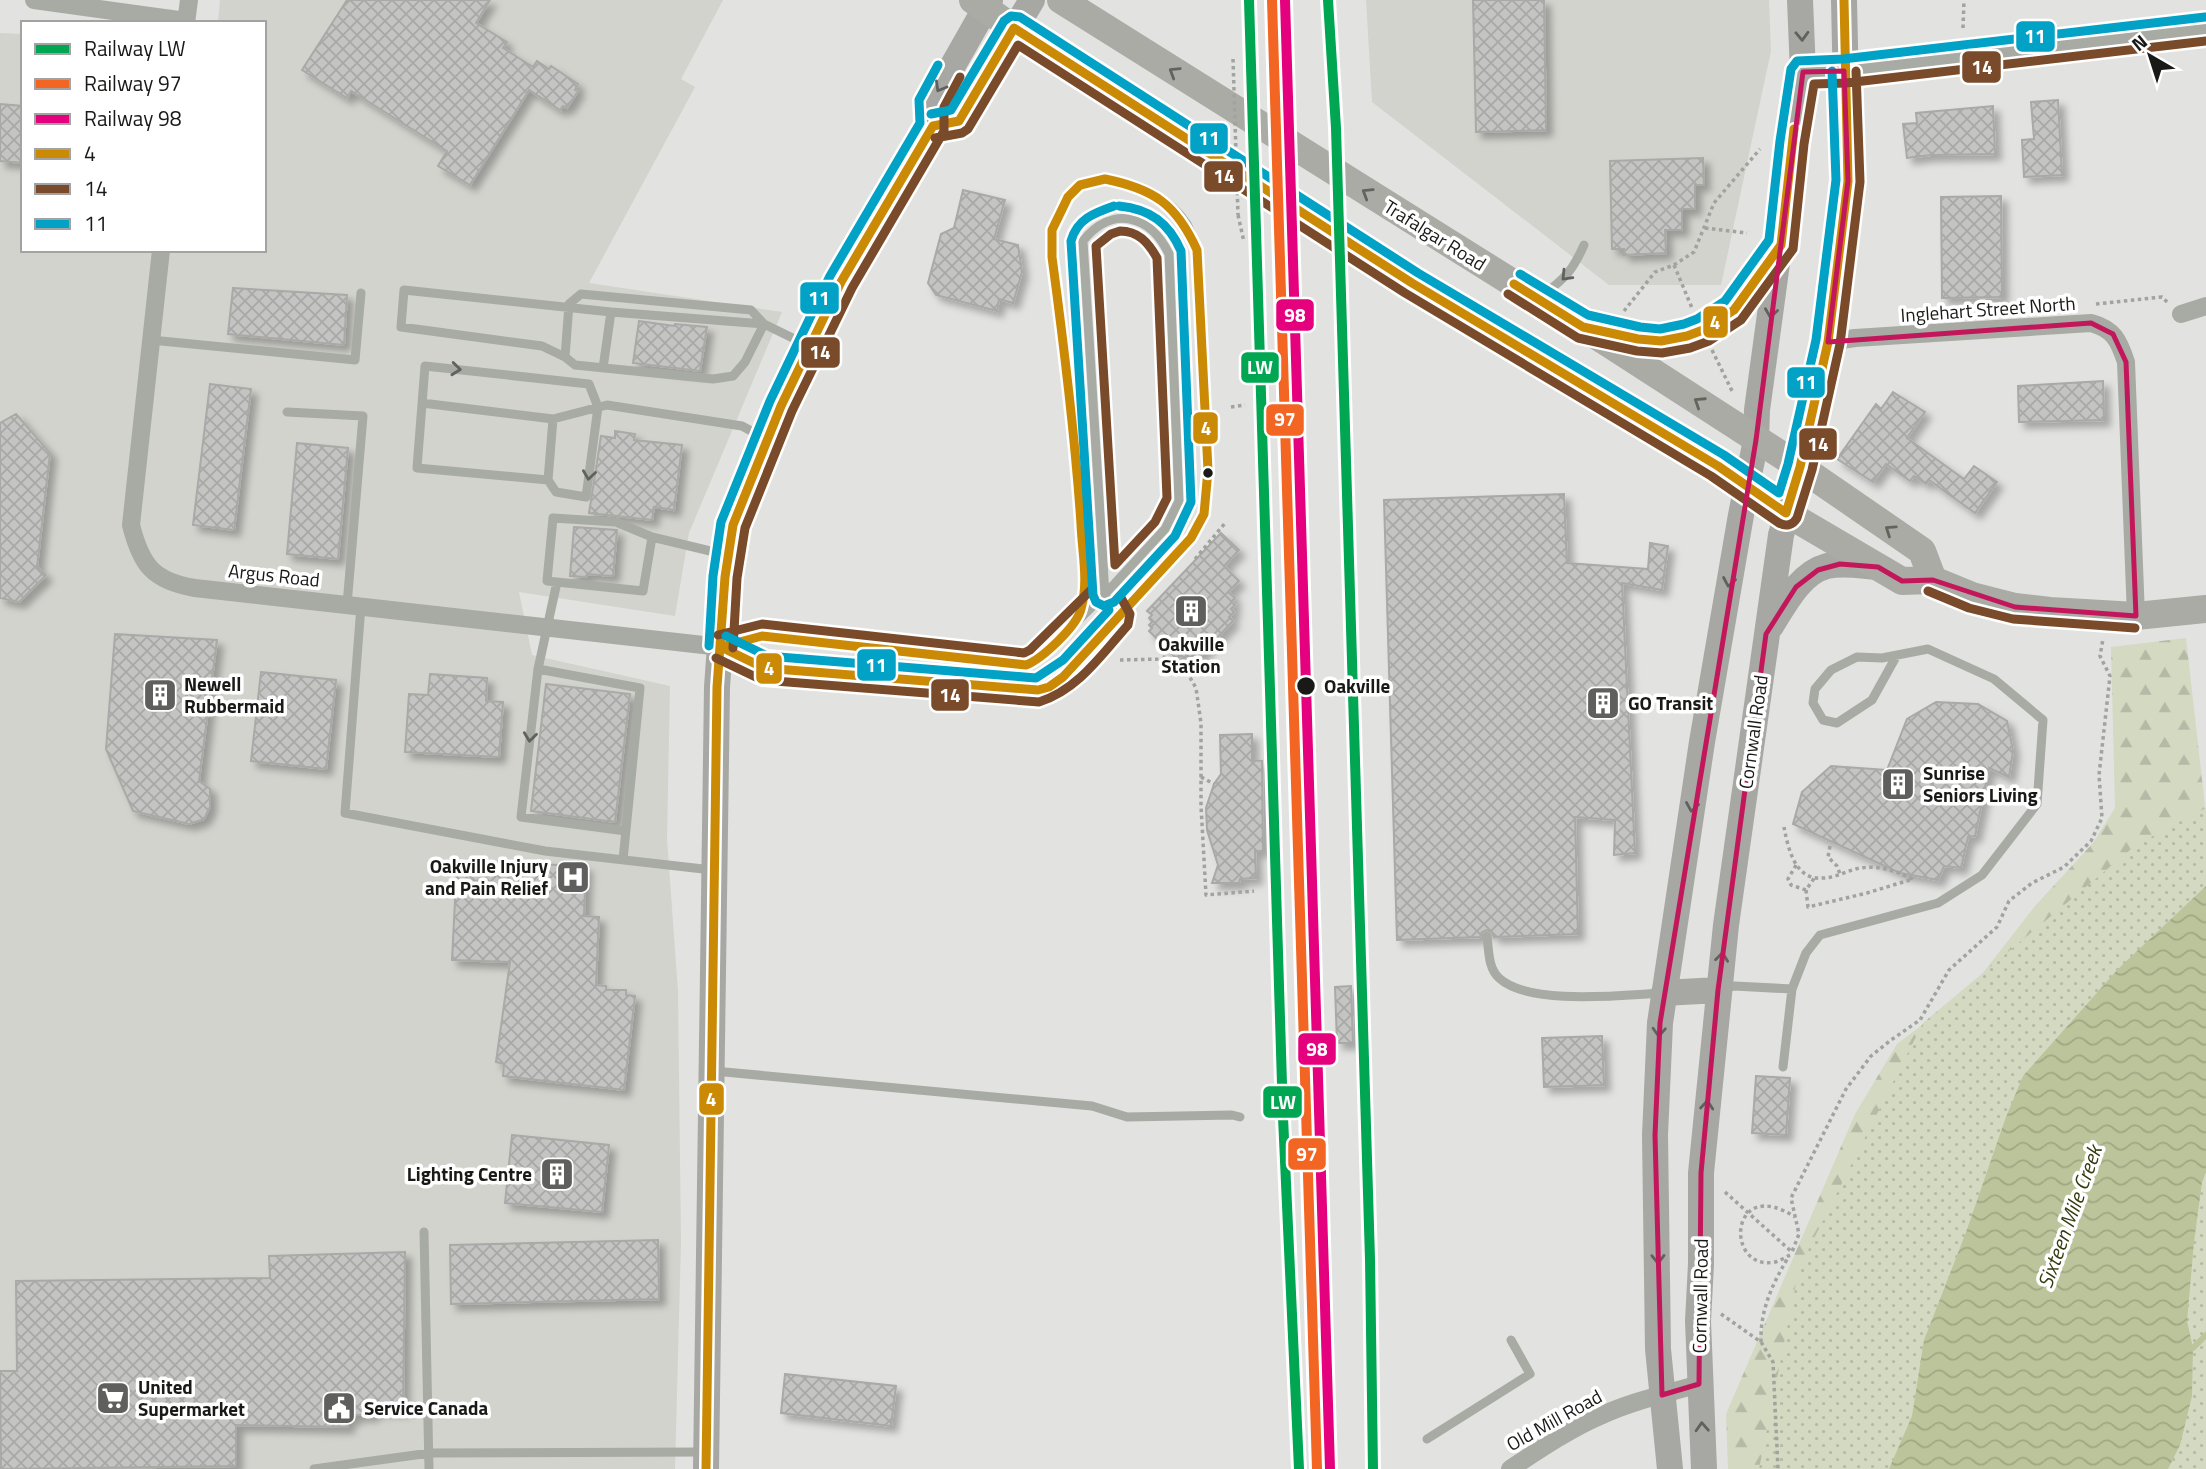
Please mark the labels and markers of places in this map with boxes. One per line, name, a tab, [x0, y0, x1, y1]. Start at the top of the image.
unlabelled marker	[1201, 466, 1215, 480]
building icon: Oakville Station	[1172, 592, 1210, 630]
place label: Oakville Station	[1158, 629, 1224, 680]
place label: Newell Rubbermaid	[184, 669, 285, 720]
place label: Oakville	[1324, 671, 1391, 700]
marker: Oakville	[1295, 675, 1317, 697]
building icon: Newell Rubbermaid	[141, 676, 179, 714]
building icon: GO Transit	[1584, 684, 1622, 722]
place label: GO Transit	[1628, 688, 1713, 717]
place label: Sunrise Seniors Living	[1923, 758, 2038, 809]
building icon: Sunrise Seniors Living	[1879, 765, 1917, 803]
place label: Oakville Injury and Pain Relief	[425, 851, 548, 902]
hospital icon: Oakville Injury and Pain Relief	[554, 858, 592, 896]
building icon: Lighting Centre	[538, 1155, 576, 1193]
place label: Lighting Centre	[407, 1159, 532, 1188]
place label: United Supermarket	[138, 1372, 245, 1423]
supermarket icon: United Supermarket	[94, 1379, 132, 1417]
public building icon: Service Canada	[320, 1389, 358, 1427]
place label: Service Canada	[364, 1393, 488, 1422]

